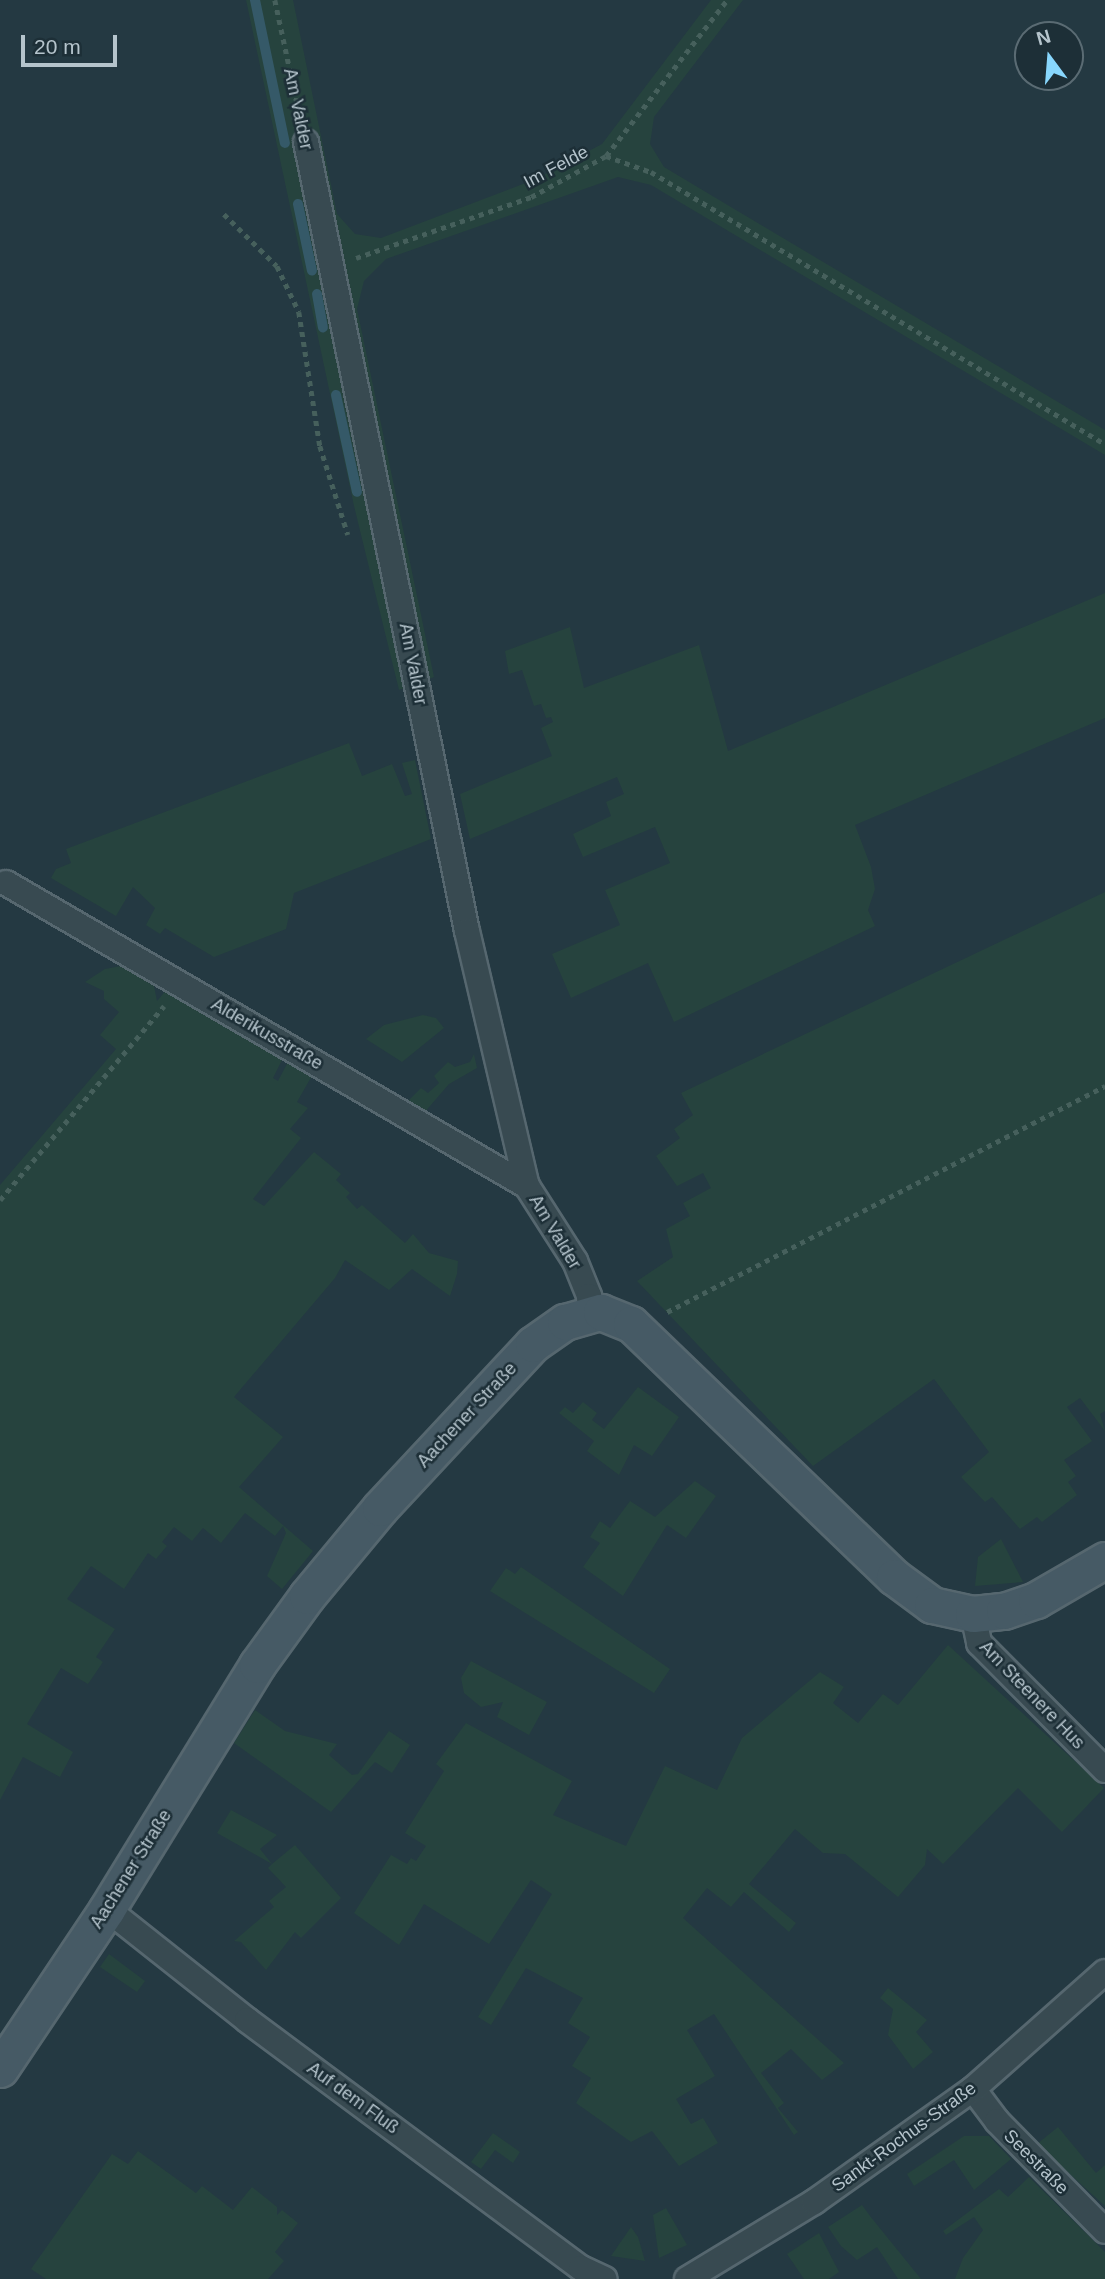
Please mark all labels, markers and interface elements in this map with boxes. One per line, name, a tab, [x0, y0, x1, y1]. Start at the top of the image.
scale bar	[24, 21, 121, 65]
north arrow	[1014, 21, 1084, 91]
text: N	[1034, 25, 1053, 49]
text: 20 m	[34, 35, 81, 58]
street label: Am Valder	[279, 66, 317, 152]
street label: Im Felde	[520, 141, 592, 193]
street label: Am Valder	[395, 621, 431, 707]
street label: Alderikusstraße	[207, 993, 327, 1075]
street label: Am Valder	[524, 1191, 586, 1273]
street label: Aachener Straße	[413, 1358, 521, 1472]
street label: Am Steenere Hus	[975, 1636, 1089, 1754]
street label: Aachener Straße	[86, 1806, 176, 1932]
street label: Auf dem Fluß	[303, 2058, 403, 2138]
street label: Sankt-Rochus-Straße	[828, 2077, 980, 2197]
street label: Seestraße	[999, 2125, 1073, 2199]

